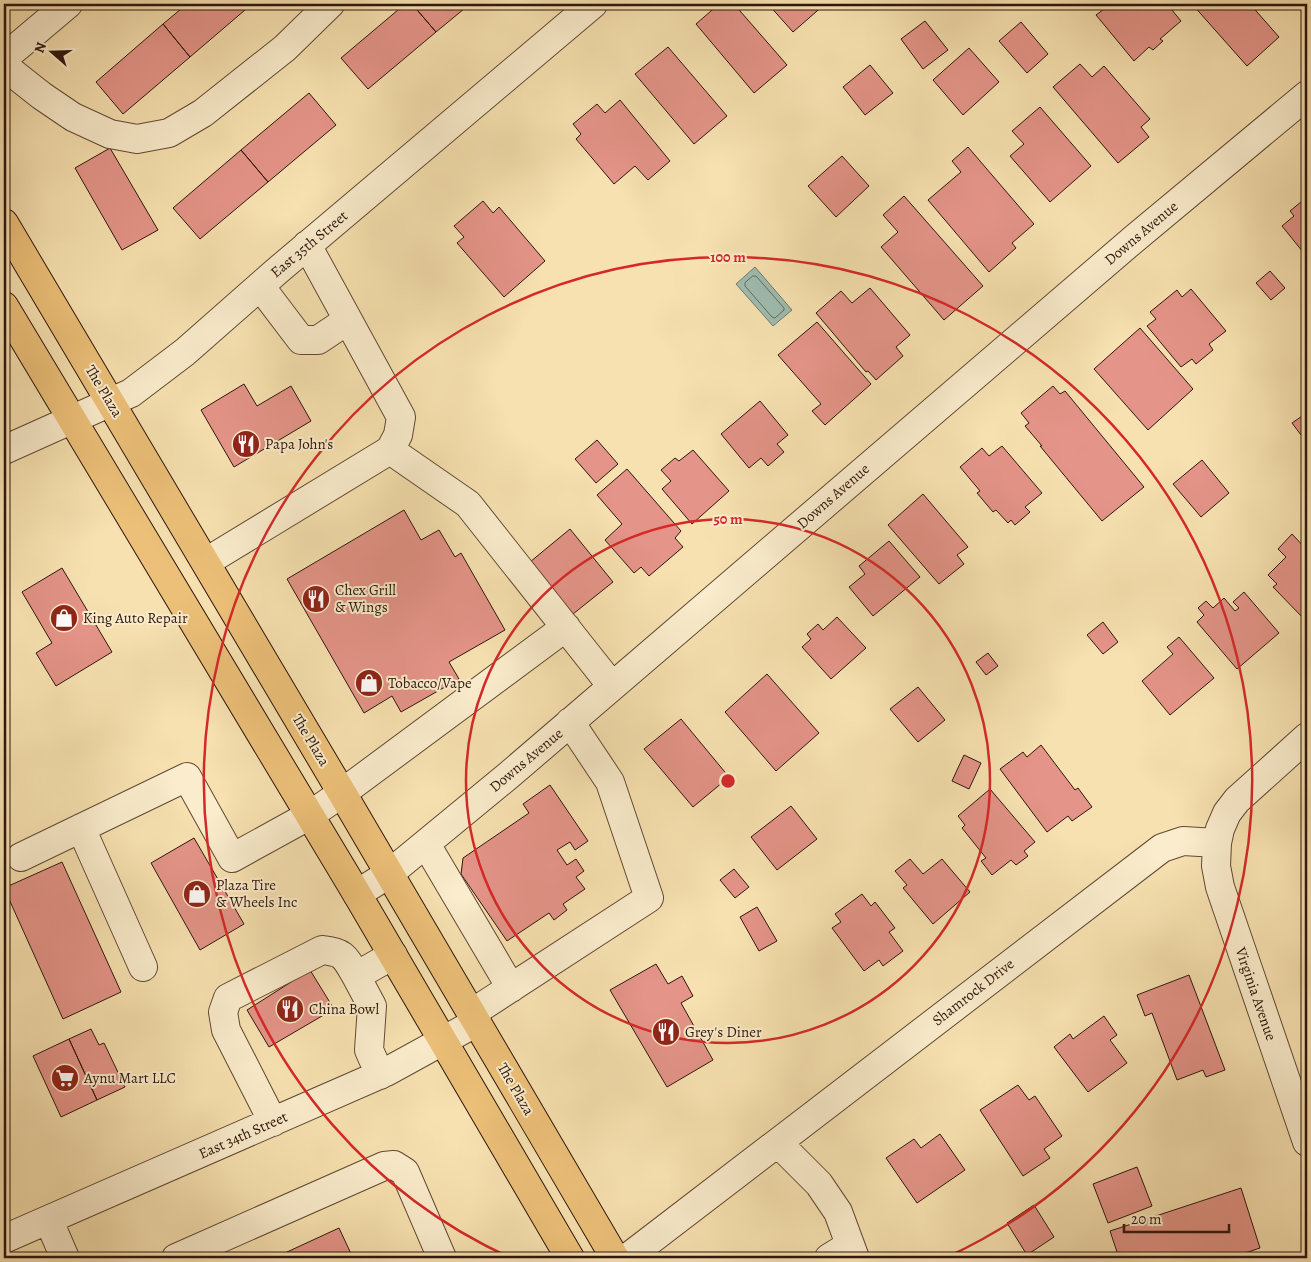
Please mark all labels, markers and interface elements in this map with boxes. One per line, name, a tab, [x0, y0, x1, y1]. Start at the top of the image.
north arrow	[28, 28, 78, 78]
text: N	[30, 40, 51, 56]
street label: Downs Avenue	[1100, 196, 1182, 270]
street label: East 35th Street	[266, 206, 352, 282]
text: 100 m	[710, 247, 746, 267]
street label: The Plaza	[81, 361, 127, 421]
restaurant icon: Papa John's	[231, 429, 261, 459]
place label: Papa John's	[265, 434, 333, 454]
street label: Downs Avenue	[792, 459, 874, 533]
text: 50 m	[713, 509, 743, 529]
place label: Chex Grill & Wings	[335, 580, 396, 617]
restaurant icon: Chex Grill & Wings	[301, 584, 331, 614]
shop icon: King Auto Repair	[49, 603, 79, 633]
place label: King Auto Repair	[83, 608, 188, 628]
shop icon: Tobacco/Vape	[354, 668, 384, 698]
place label: Tobacco/Vape	[388, 673, 472, 693]
street label: The Plaza	[288, 710, 334, 770]
street label: Downs Avenue	[485, 723, 567, 797]
centre of rings	[719, 772, 737, 790]
place label: Plaza Tire & Wheels Inc	[216, 875, 297, 912]
shop icon: Plaza Tire & Wheels Inc	[182, 879, 212, 909]
street label: Virginia Avenue	[1230, 944, 1281, 1044]
street label: Shamrock Drive	[928, 954, 1018, 1030]
restaurant icon: China Bowl	[275, 994, 305, 1024]
place label: China Bowl	[309, 999, 379, 1019]
restaurant icon: Grey's Diner	[651, 1017, 681, 1047]
place label: Grey's Diner	[685, 1022, 762, 1042]
street label: The Plaza	[493, 1059, 539, 1119]
supermarket icon: Aynu Mart LLC	[50, 1063, 80, 1093]
place label: Aynu Mart LLC	[83, 1068, 176, 1088]
street label: East 34th Street	[195, 1106, 291, 1164]
scale bar	[1124, 1202, 1228, 1234]
text: 20 m	[1131, 1209, 1162, 1229]

